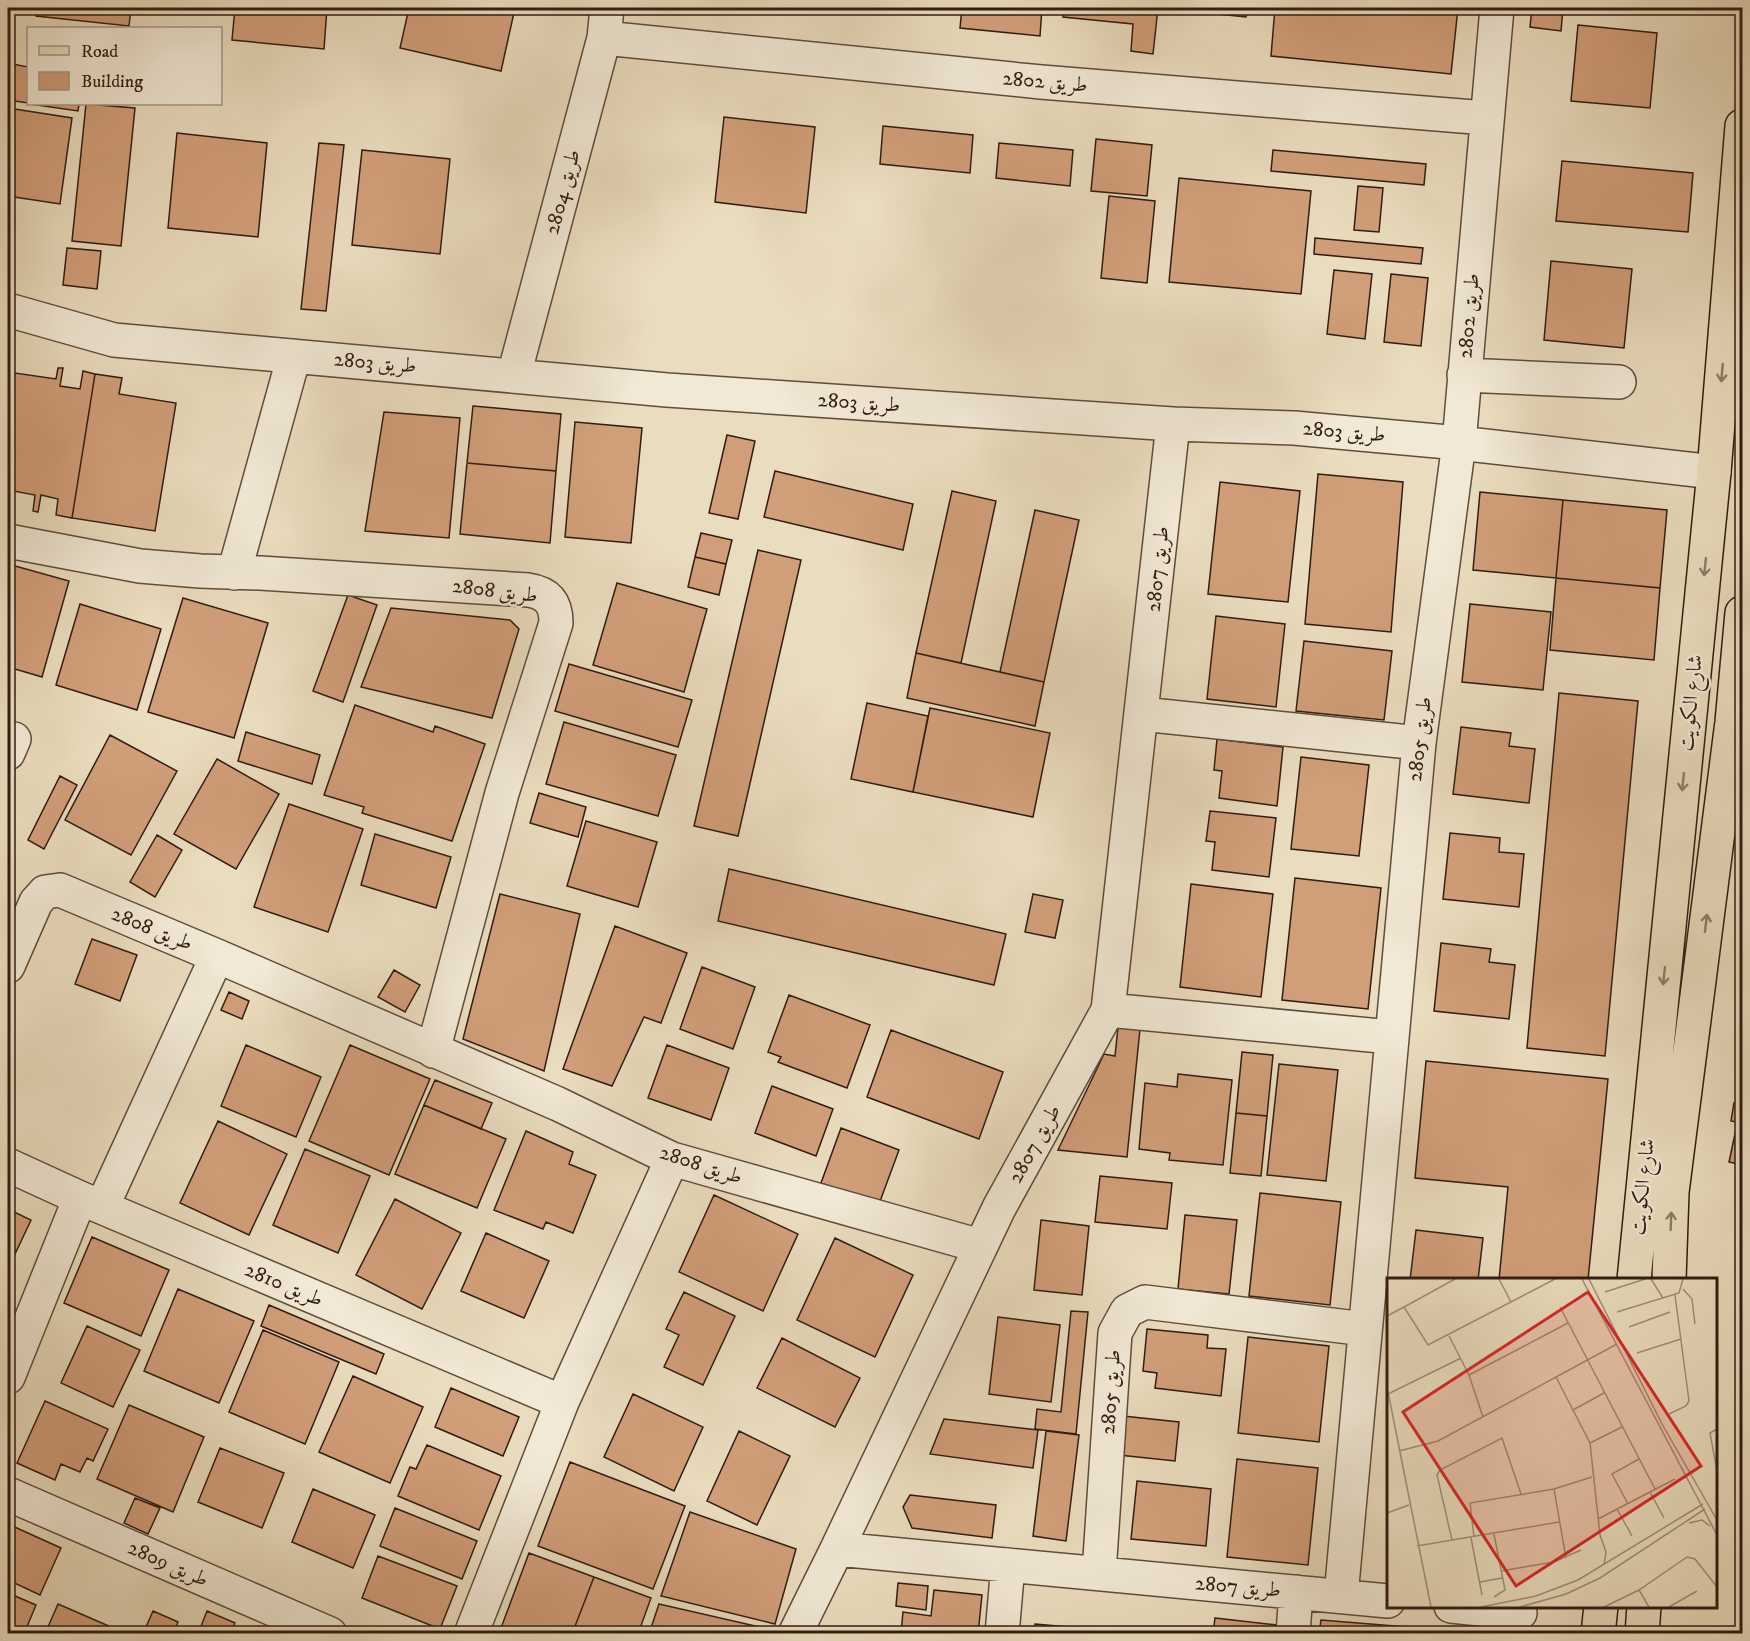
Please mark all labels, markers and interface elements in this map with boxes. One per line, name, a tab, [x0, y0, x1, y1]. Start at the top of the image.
legend	[27, 27, 222, 105]
text: Road	[81, 41, 118, 63]
street label: طريق 2802	[1001, 65, 1089, 99]
text: Building	[81, 71, 143, 93]
street label: طريق 2804	[539, 147, 587, 237]
street label: طريق 2802	[1452, 272, 1486, 360]
street label: طريق 2803	[333, 346, 417, 380]
one-way arrow	[1716, 363, 1727, 382]
street label: طريق 2803	[817, 387, 901, 419]
street label: طريق 2803	[1302, 415, 1386, 449]
street label: طريق 2807	[1141, 525, 1175, 613]
one-way arrow	[1699, 557, 1710, 577]
street label: طريق 2808	[451, 573, 539, 609]
street label: شارع الكويت	[1673, 653, 1713, 753]
street label: طريق 2805	[1402, 695, 1438, 783]
one-way arrow	[1677, 772, 1688, 792]
street label: طريق 2808	[107, 901, 197, 957]
one-way arrow	[1701, 914, 1712, 934]
one-way arrow	[1658, 966, 1669, 986]
street label: طريق 2807	[1003, 1100, 1067, 1188]
street label: شارع الكويت	[1625, 1137, 1665, 1237]
street label: طريق 2808	[656, 1139, 746, 1191]
one-way arrow	[1665, 1212, 1677, 1232]
street label: طريق 2810	[241, 1257, 327, 1313]
inset map	[1387, 1278, 1717, 1608]
street label: طريق 2805	[1095, 1348, 1127, 1436]
street label: طريق 2809	[124, 1535, 212, 1593]
street label: طريق 2807	[1194, 1570, 1282, 1604]

